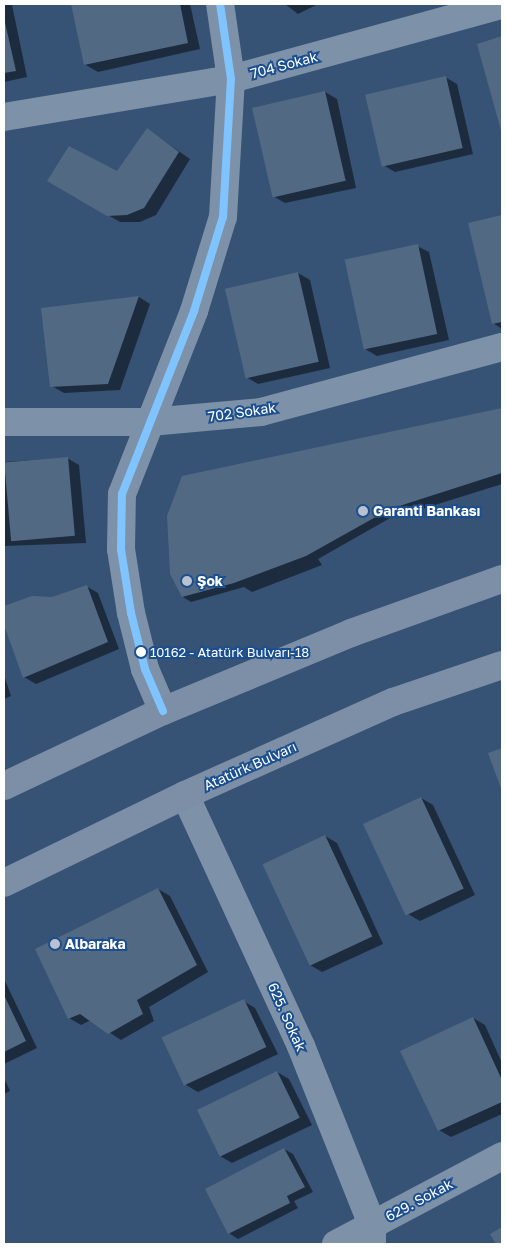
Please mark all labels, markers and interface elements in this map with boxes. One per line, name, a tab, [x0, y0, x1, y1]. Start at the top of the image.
street label: 704 Sokak	[248, 48, 320, 82]
street label: 702 Sokak	[207, 399, 277, 425]
place label: Garanti Bankası	[373, 503, 480, 519]
marker: Garanti Bankası	[357, 505, 369, 517]
place label: Şok	[197, 573, 223, 589]
marker: Şok	[181, 575, 193, 587]
place label: 10162 - Atatürk Bulvarı-18	[150, 644, 309, 660]
marker: 10162 - Atatürk Bulvarı-18	[136, 647, 146, 657]
street label: Atatürk Bulvarı	[201, 738, 299, 794]
place label: Albaraka	[65, 936, 126, 952]
marker: Albaraka	[49, 938, 61, 950]
street label: 625. Sokak	[264, 980, 310, 1054]
street label: 629. Sokak	[383, 1175, 455, 1225]

